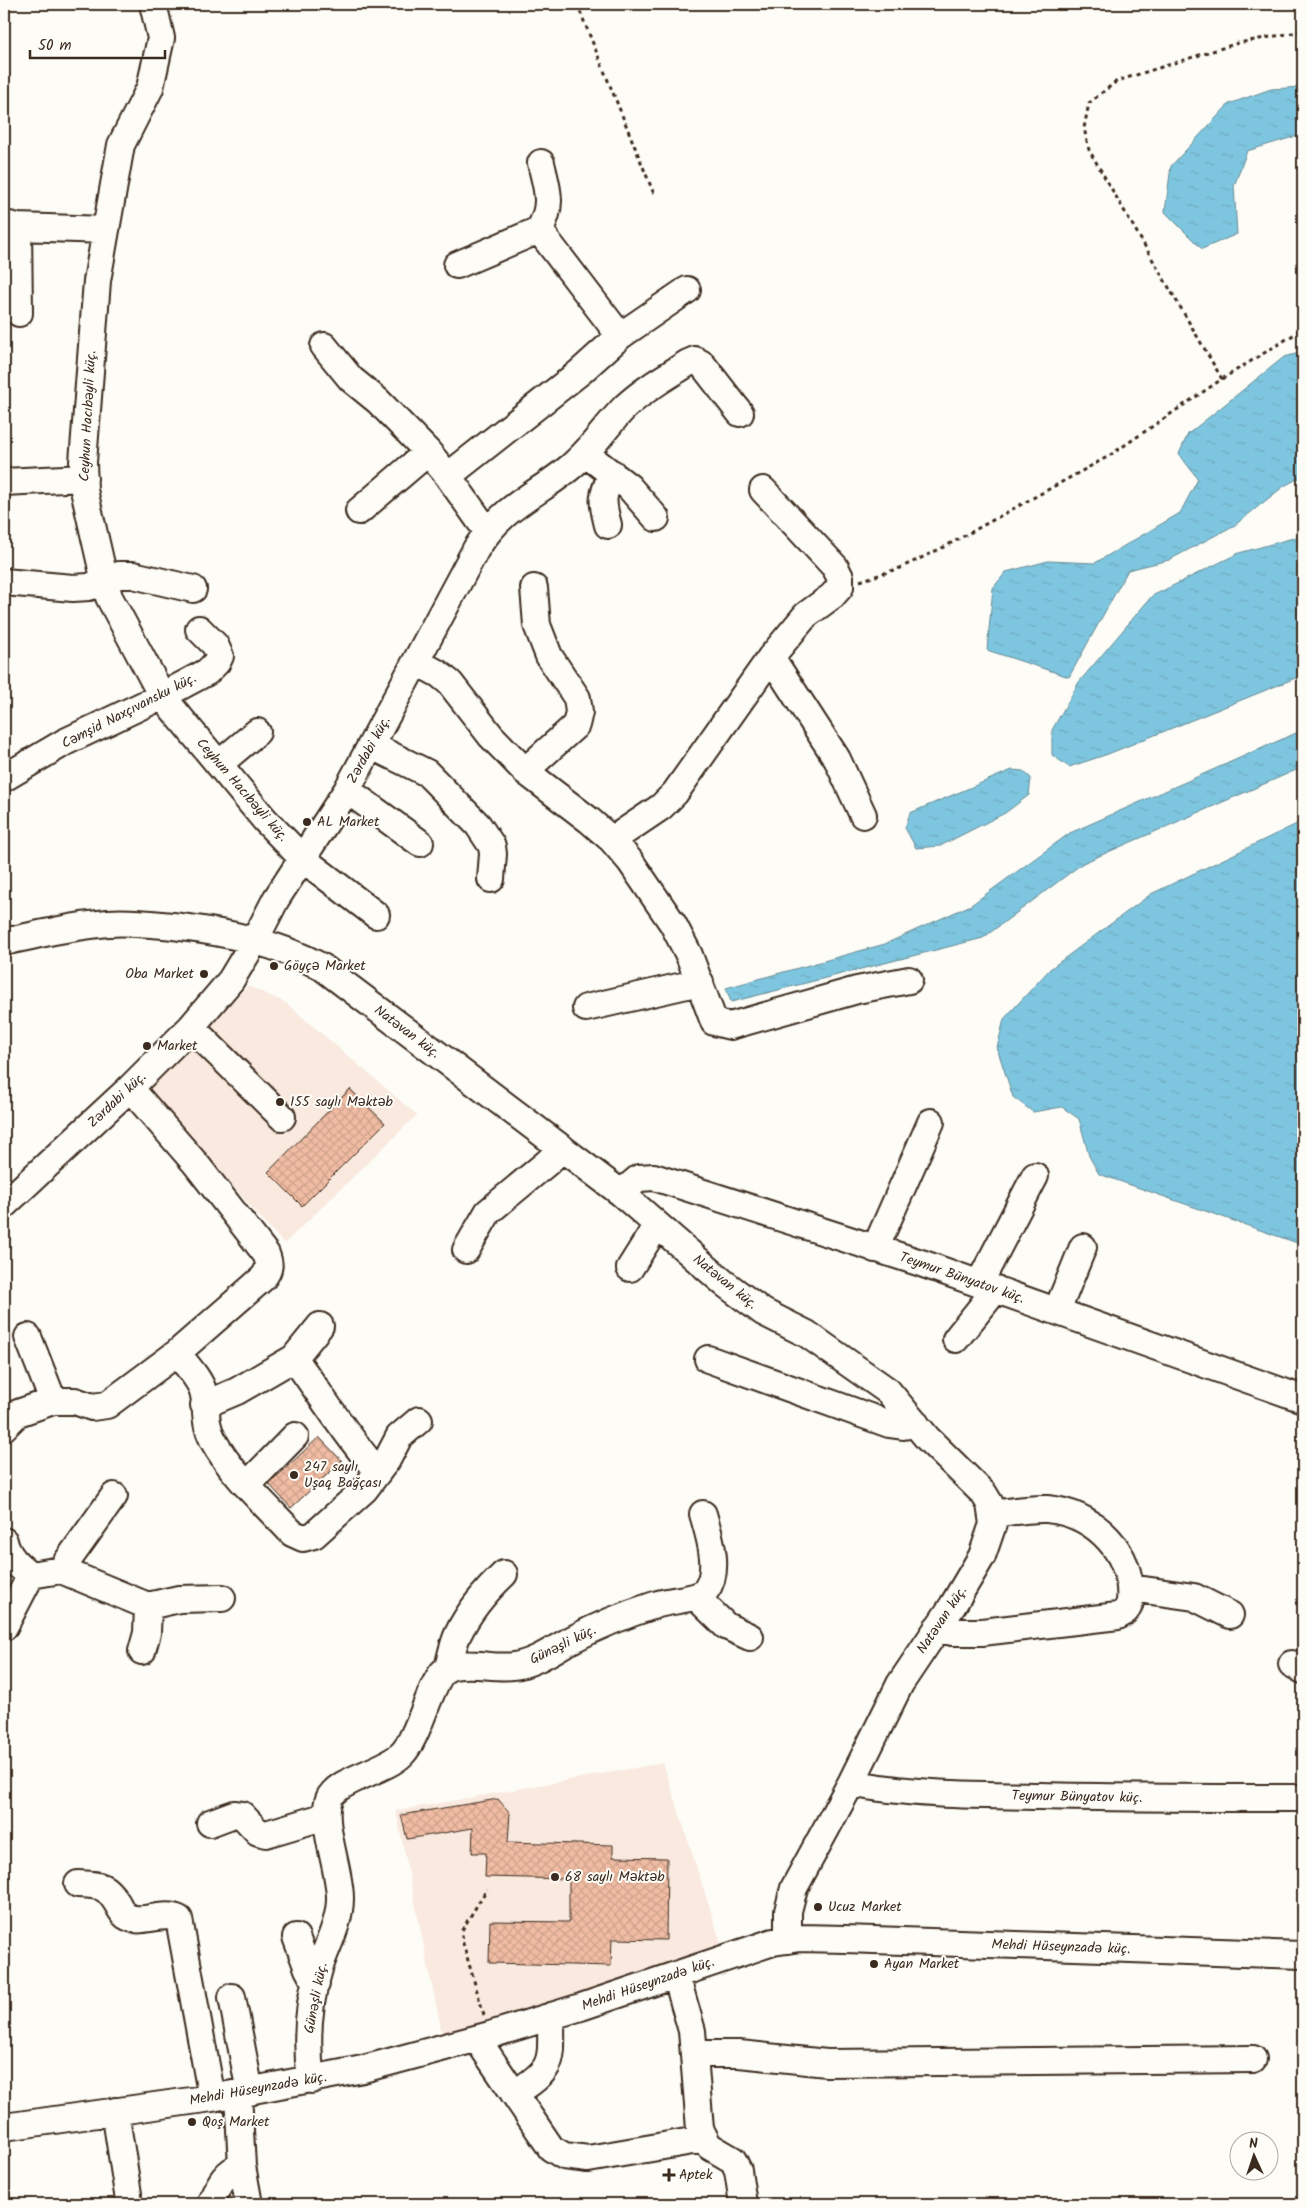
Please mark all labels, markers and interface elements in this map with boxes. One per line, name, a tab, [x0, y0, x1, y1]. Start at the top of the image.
scale bar	[30, 28, 165, 60]
text: 50 m	[38, 34, 72, 58]
street label: Ceyhun Hacıbəyli küç.	[74, 350, 102, 482]
street label: Cəmşid Naxçıvansku küç.	[58, 667, 200, 755]
street label: Zərdabi küç.	[341, 712, 397, 788]
street label: Ceyhun Hacıbəyli küç.	[191, 733, 293, 847]
place label: AL Market	[317, 811, 380, 833]
marker: AL Market	[301, 816, 313, 828]
place label: Göyçə Market	[284, 955, 366, 977]
marker: Göyçə Market	[268, 960, 280, 972]
place label: Oba Market	[125, 963, 195, 985]
marker: Oba Market	[198, 968, 210, 980]
street label: Natəvan küç.	[369, 1000, 445, 1064]
place label: Market	[157, 1035, 198, 1057]
marker: Market	[141, 1040, 153, 1052]
street label: Zərdabi küç.	[83, 1067, 151, 1133]
place label: 155 saylı Məktəb	[290, 1091, 393, 1113]
marker: 155 saylı Məktəb	[274, 1096, 286, 1108]
street label: Teymur Bünyatov küç.	[897, 1246, 1027, 1310]
street label: Natəvan küç.	[688, 1249, 762, 1315]
place label: 247 saylı Uşaq Bağçası	[304, 1456, 382, 1494]
marker: 247 saylı Uşaq Bağçası	[288, 1469, 300, 1481]
street label: Natəvan küç.	[911, 1582, 973, 1658]
street label: Günəşli küç.	[526, 1619, 600, 1671]
street label: Teymur Bünyatov küç.	[1011, 1785, 1143, 1809]
place label: 68 saylı Məktəb	[565, 1866, 665, 1888]
marker: 68 saylı Məktəb	[549, 1871, 561, 1883]
place label: Ucuz Market	[828, 1896, 902, 1918]
marker: Ucuz Market	[812, 1901, 824, 1913]
street label: Mehdi Hüseynzadə küç.	[991, 1934, 1131, 1960]
street label: Mehdi Hüseynzadə küç.	[579, 1951, 717, 2017]
place label: Ayan Market	[884, 1953, 960, 1975]
marker: Ayan Market	[868, 1958, 880, 1970]
street label: Günəşli küç.	[298, 1961, 334, 2035]
street label: Mehdi Hüseynzadə küç.	[188, 2066, 328, 2112]
place label: Qoş Market	[202, 2111, 270, 2133]
marker: Qoş Market	[186, 2116, 198, 2128]
north arrow	[1230, 2130, 1280, 2180]
text: N	[1248, 2133, 1259, 2155]
place label: Aptek	[679, 2164, 713, 2186]
marker: Aptek	[663, 2169, 675, 2181]

